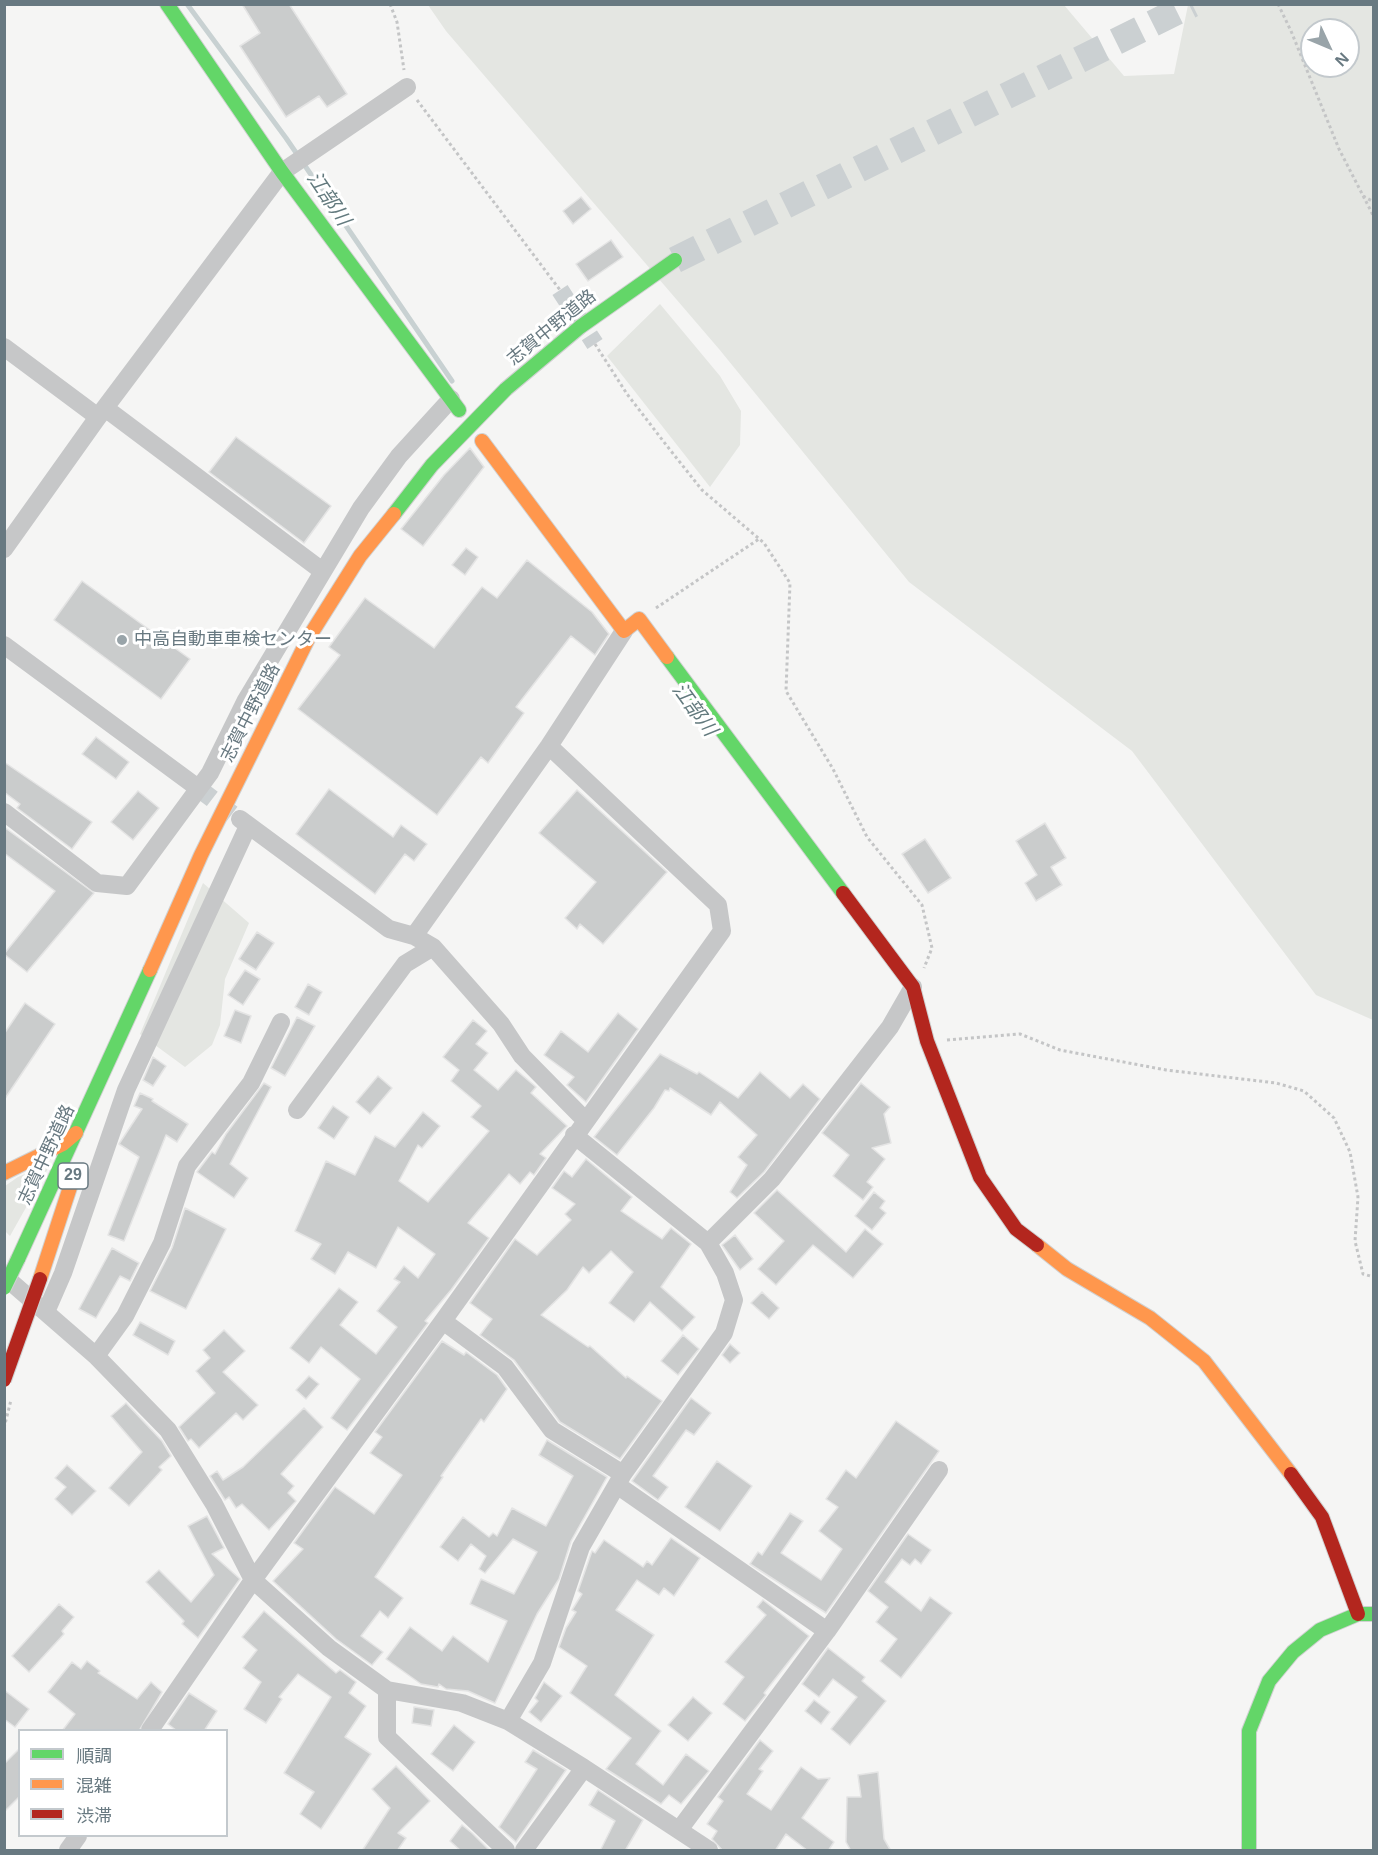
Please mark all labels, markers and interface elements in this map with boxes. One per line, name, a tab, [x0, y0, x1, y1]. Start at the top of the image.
north arrow	[1300, 18, 1360, 78]
text: N	[1332, 49, 1352, 70]
water label: 江部川	[301, 167, 355, 231]
street label: 志賀中野道路	[503, 286, 601, 370]
place label: 中高自動車車検センター	[134, 629, 332, 651]
marker: 中高自動車車検センター	[115, 633, 129, 647]
street label: 志賀中野道路	[217, 660, 285, 766]
water label: 江部川	[667, 679, 721, 741]
street label: 志賀中野道路	[14, 1101, 80, 1209]
road number: 29	[58, 1163, 88, 1189]
legend	[18, 1729, 228, 1837]
text: 順調	[76, 1746, 112, 1766]
text: 混雑	[76, 1776, 112, 1796]
text: 渋滞	[76, 1806, 112, 1826]

